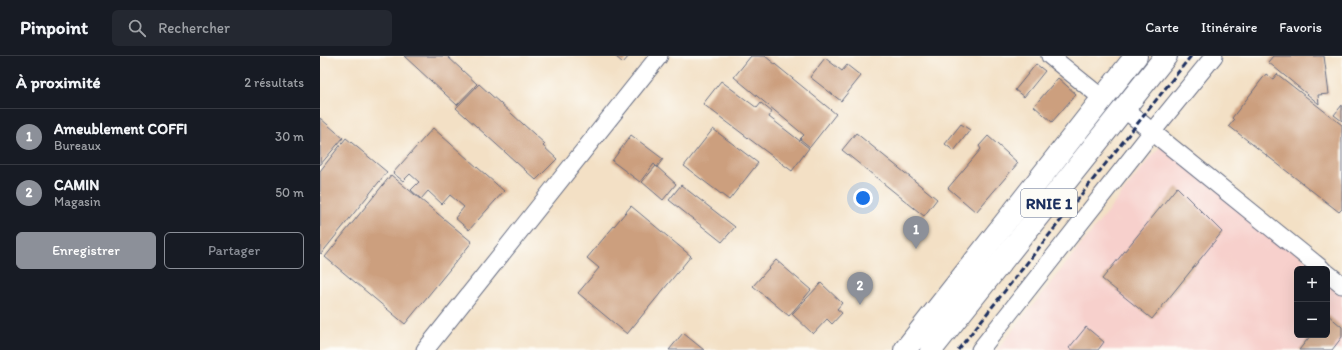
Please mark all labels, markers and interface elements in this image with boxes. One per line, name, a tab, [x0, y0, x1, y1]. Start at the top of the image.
search box	[112, 10, 392, 46]
text: Pinpoint	[20, 16, 88, 39]
icon: search	[126, 17, 148, 39]
text: Rechercher	[158, 19, 230, 37]
text: Carte	[1145, 19, 1179, 36]
text: Itinéraire	[1201, 19, 1257, 36]
text: Favoris	[1279, 19, 1322, 36]
text: À proximité	[16, 72, 101, 92]
text: 2 résultats	[244, 75, 304, 90]
text: Ameublement COFFI	[54, 120, 187, 138]
text: 1	[26, 129, 32, 144]
text: 30 m	[275, 129, 304, 144]
text: Bureaux	[54, 138, 101, 153]
text: CAMIN	[54, 176, 99, 194]
text: 2	[26, 185, 32, 200]
text: 50 m	[275, 185, 304, 200]
your location	[853, 188, 873, 208]
road number: RNIE 1	[1021, 189, 1077, 217]
text: Magasin	[54, 194, 101, 209]
pin: 1	[903, 216, 929, 249]
button: Enregistrer	[16, 232, 156, 269]
button: Partager	[164, 232, 304, 269]
map controls	[1294, 266, 1330, 338]
button: +	[1294, 266, 1330, 302]
pin: 2	[847, 272, 873, 305]
button: −	[1294, 302, 1330, 338]

